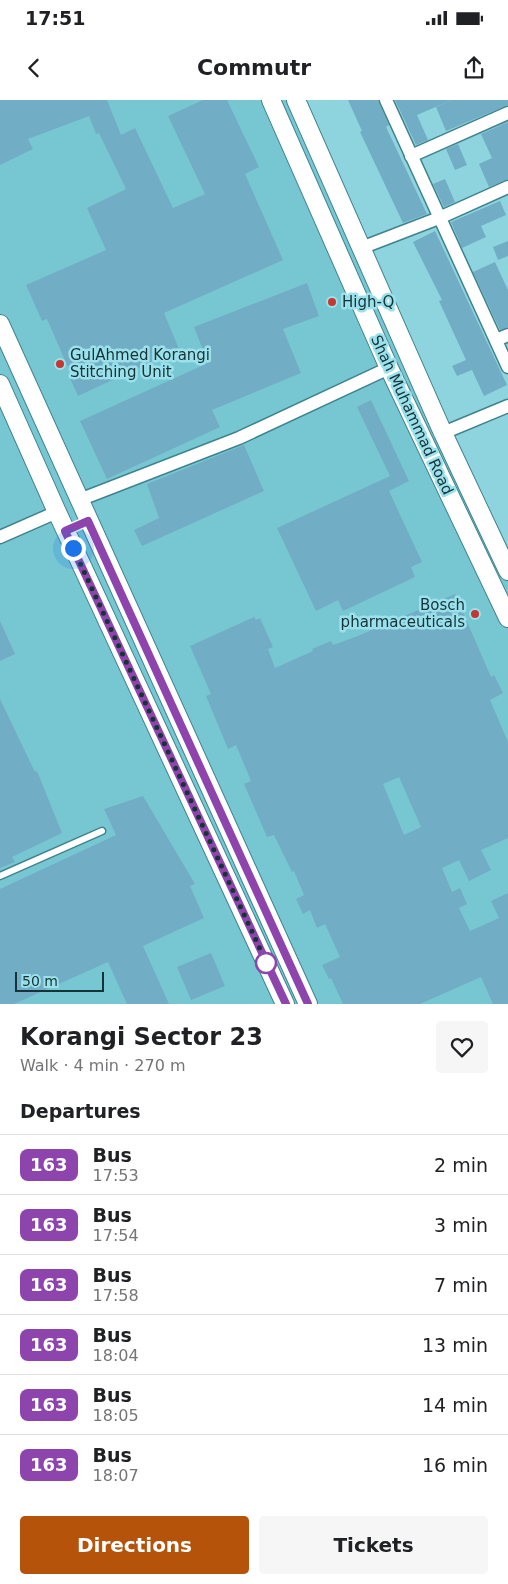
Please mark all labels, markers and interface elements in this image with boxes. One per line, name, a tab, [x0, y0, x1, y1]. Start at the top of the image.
text: 17:51	[25, 7, 85, 29]
icon: back	[20, 54, 48, 82]
icon: share	[460, 54, 488, 82]
text: Commutr	[197, 55, 311, 80]
place label: High-Q	[342, 293, 394, 311]
marker: High-Q	[326, 296, 338, 308]
street label: Shah Muhammad Road	[367, 332, 457, 498]
place label: GulAhmed Korangi Stitching Unit	[70, 346, 210, 381]
marker: GulAhmed Korangi Stitching Unit	[54, 358, 66, 370]
your location	[61, 536, 86, 561]
place label: Bosch pharmaceuticals	[341, 596, 465, 631]
marker: Bosch pharmaceuticals	[469, 608, 481, 620]
unlabelled marker	[255, 952, 277, 974]
scale bar	[15, 969, 104, 992]
text: 50 m	[22, 973, 58, 989]
button: heart	[436, 1021, 488, 1073]
text: Korangi Sector 23	[20, 1023, 263, 1051]
text: Walk · 4 min · 270 m	[20, 1056, 185, 1075]
text: Departures	[20, 1100, 141, 1122]
text: Bus	[93, 1144, 132, 1166]
text: 163	[30, 1154, 68, 1175]
text: 2 min	[434, 1154, 488, 1176]
text: 17:53	[93, 1166, 139, 1185]
text: Bus	[93, 1204, 132, 1226]
text: 163	[30, 1214, 68, 1235]
text: 3 min	[434, 1214, 488, 1236]
text: 17:54	[93, 1226, 139, 1245]
text: Bus	[93, 1264, 132, 1286]
text: 163	[30, 1274, 68, 1295]
text: 7 min	[434, 1274, 488, 1296]
text: 17:58	[93, 1286, 139, 1305]
text: Bus	[93, 1324, 132, 1346]
text: 163	[30, 1334, 68, 1355]
text: 13 min	[422, 1334, 488, 1356]
text: 18:04	[93, 1346, 139, 1365]
text: Bus	[93, 1384, 132, 1406]
text: 163	[30, 1394, 68, 1415]
text: 14 min	[422, 1394, 488, 1416]
text: 18:05	[93, 1406, 139, 1425]
text: Bus	[93, 1444, 132, 1466]
text: 163	[30, 1454, 68, 1475]
text: 16 min	[422, 1454, 488, 1476]
text: 18:07	[93, 1466, 139, 1485]
button: Directions	[20, 1516, 249, 1574]
button: Tickets	[259, 1516, 488, 1574]

